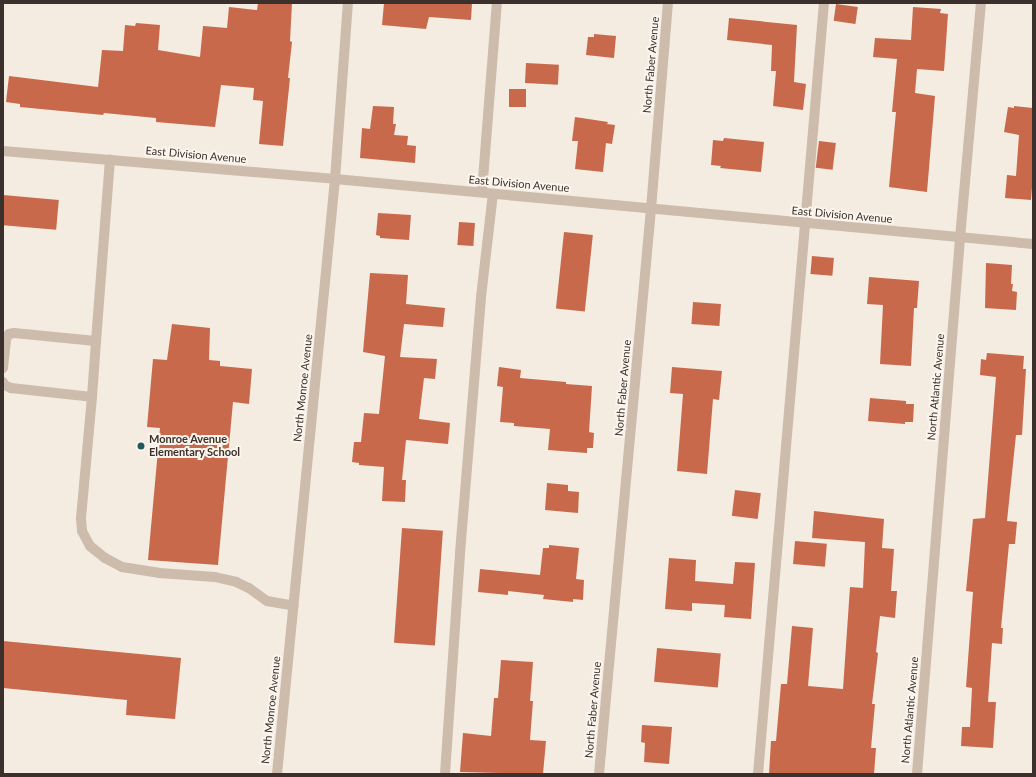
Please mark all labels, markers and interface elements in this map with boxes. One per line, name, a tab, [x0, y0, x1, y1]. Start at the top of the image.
street label: North Faber Avenue	[640, 16, 662, 114]
street label: East Division Avenue	[145, 144, 247, 166]
street label: East Division Avenue	[468, 173, 570, 195]
street label: East Division Avenue	[791, 204, 893, 226]
street label: North Monroe Avenue	[291, 333, 315, 443]
street label: North Atlantic Avenue	[925, 333, 947, 441]
street label: North Faber Avenue	[612, 339, 634, 437]
place label: Monroe Avenue Elementary School	[149, 433, 240, 459]
marker: Monroe Avenue Elementary School	[136, 441, 146, 451]
street label: North Monroe Avenue	[259, 655, 283, 765]
street label: North Atlantic Avenue	[899, 656, 921, 764]
street label: North Faber Avenue	[582, 661, 604, 759]

